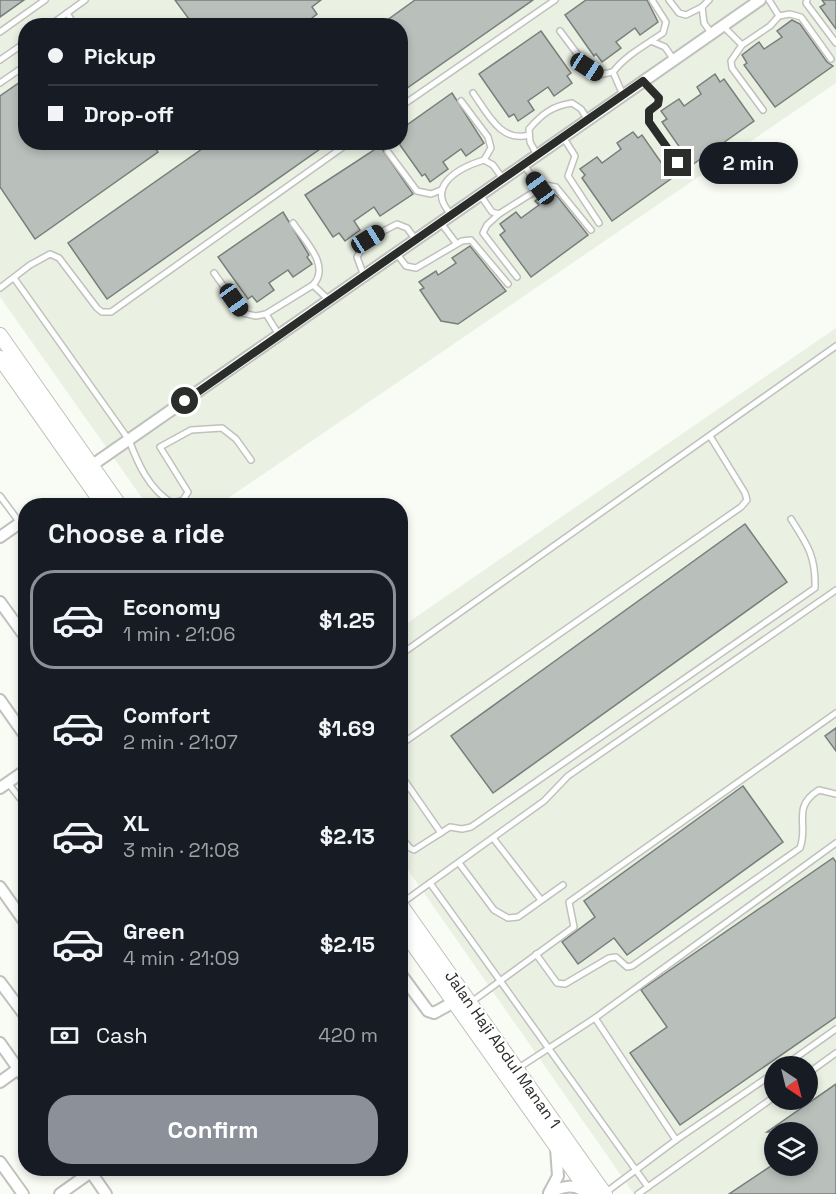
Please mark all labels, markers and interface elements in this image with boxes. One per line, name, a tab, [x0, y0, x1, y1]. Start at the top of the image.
text: Pickup	[84, 42, 156, 70]
car	[567, 50, 607, 84]
text: Drop-off	[84, 100, 174, 128]
callout: 2 min	[699, 142, 798, 184]
route end	[664, 149, 691, 176]
text: 2 min	[723, 150, 774, 176]
car	[522, 168, 558, 208]
car	[348, 222, 388, 256]
car	[216, 280, 252, 320]
route start	[171, 387, 198, 414]
text: Choose a ride	[48, 516, 225, 551]
icon: car	[51, 593, 105, 647]
text: Economy	[123, 593, 221, 621]
text: $1.25	[319, 606, 375, 634]
text: 1 min · 21:06	[123, 621, 235, 647]
icon: car	[51, 701, 105, 755]
text: Comfort	[123, 701, 211, 729]
text: $1.69	[318, 714, 375, 742]
text: 2 min · 21:07	[123, 729, 238, 755]
icon: car	[51, 809, 105, 863]
text: XL	[123, 809, 149, 837]
text: $2.13	[320, 822, 375, 850]
text: 3 min · 21:08	[123, 837, 239, 863]
icon: car	[51, 917, 105, 971]
text: Green	[123, 917, 185, 945]
text: $2.15	[320, 930, 375, 958]
text: 4 min · 21:09	[123, 945, 240, 971]
street label: Jalan Haji Abdul Manan 1	[440, 966, 565, 1132]
icon: cash	[48, 1019, 81, 1052]
text: Cash	[96, 1021, 148, 1049]
text: 420 m	[318, 1022, 378, 1048]
north arrow	[764, 1056, 818, 1110]
map controls	[764, 1056, 818, 1176]
button: Confirm	[48, 1095, 378, 1164]
button: layers	[764, 1122, 818, 1176]

